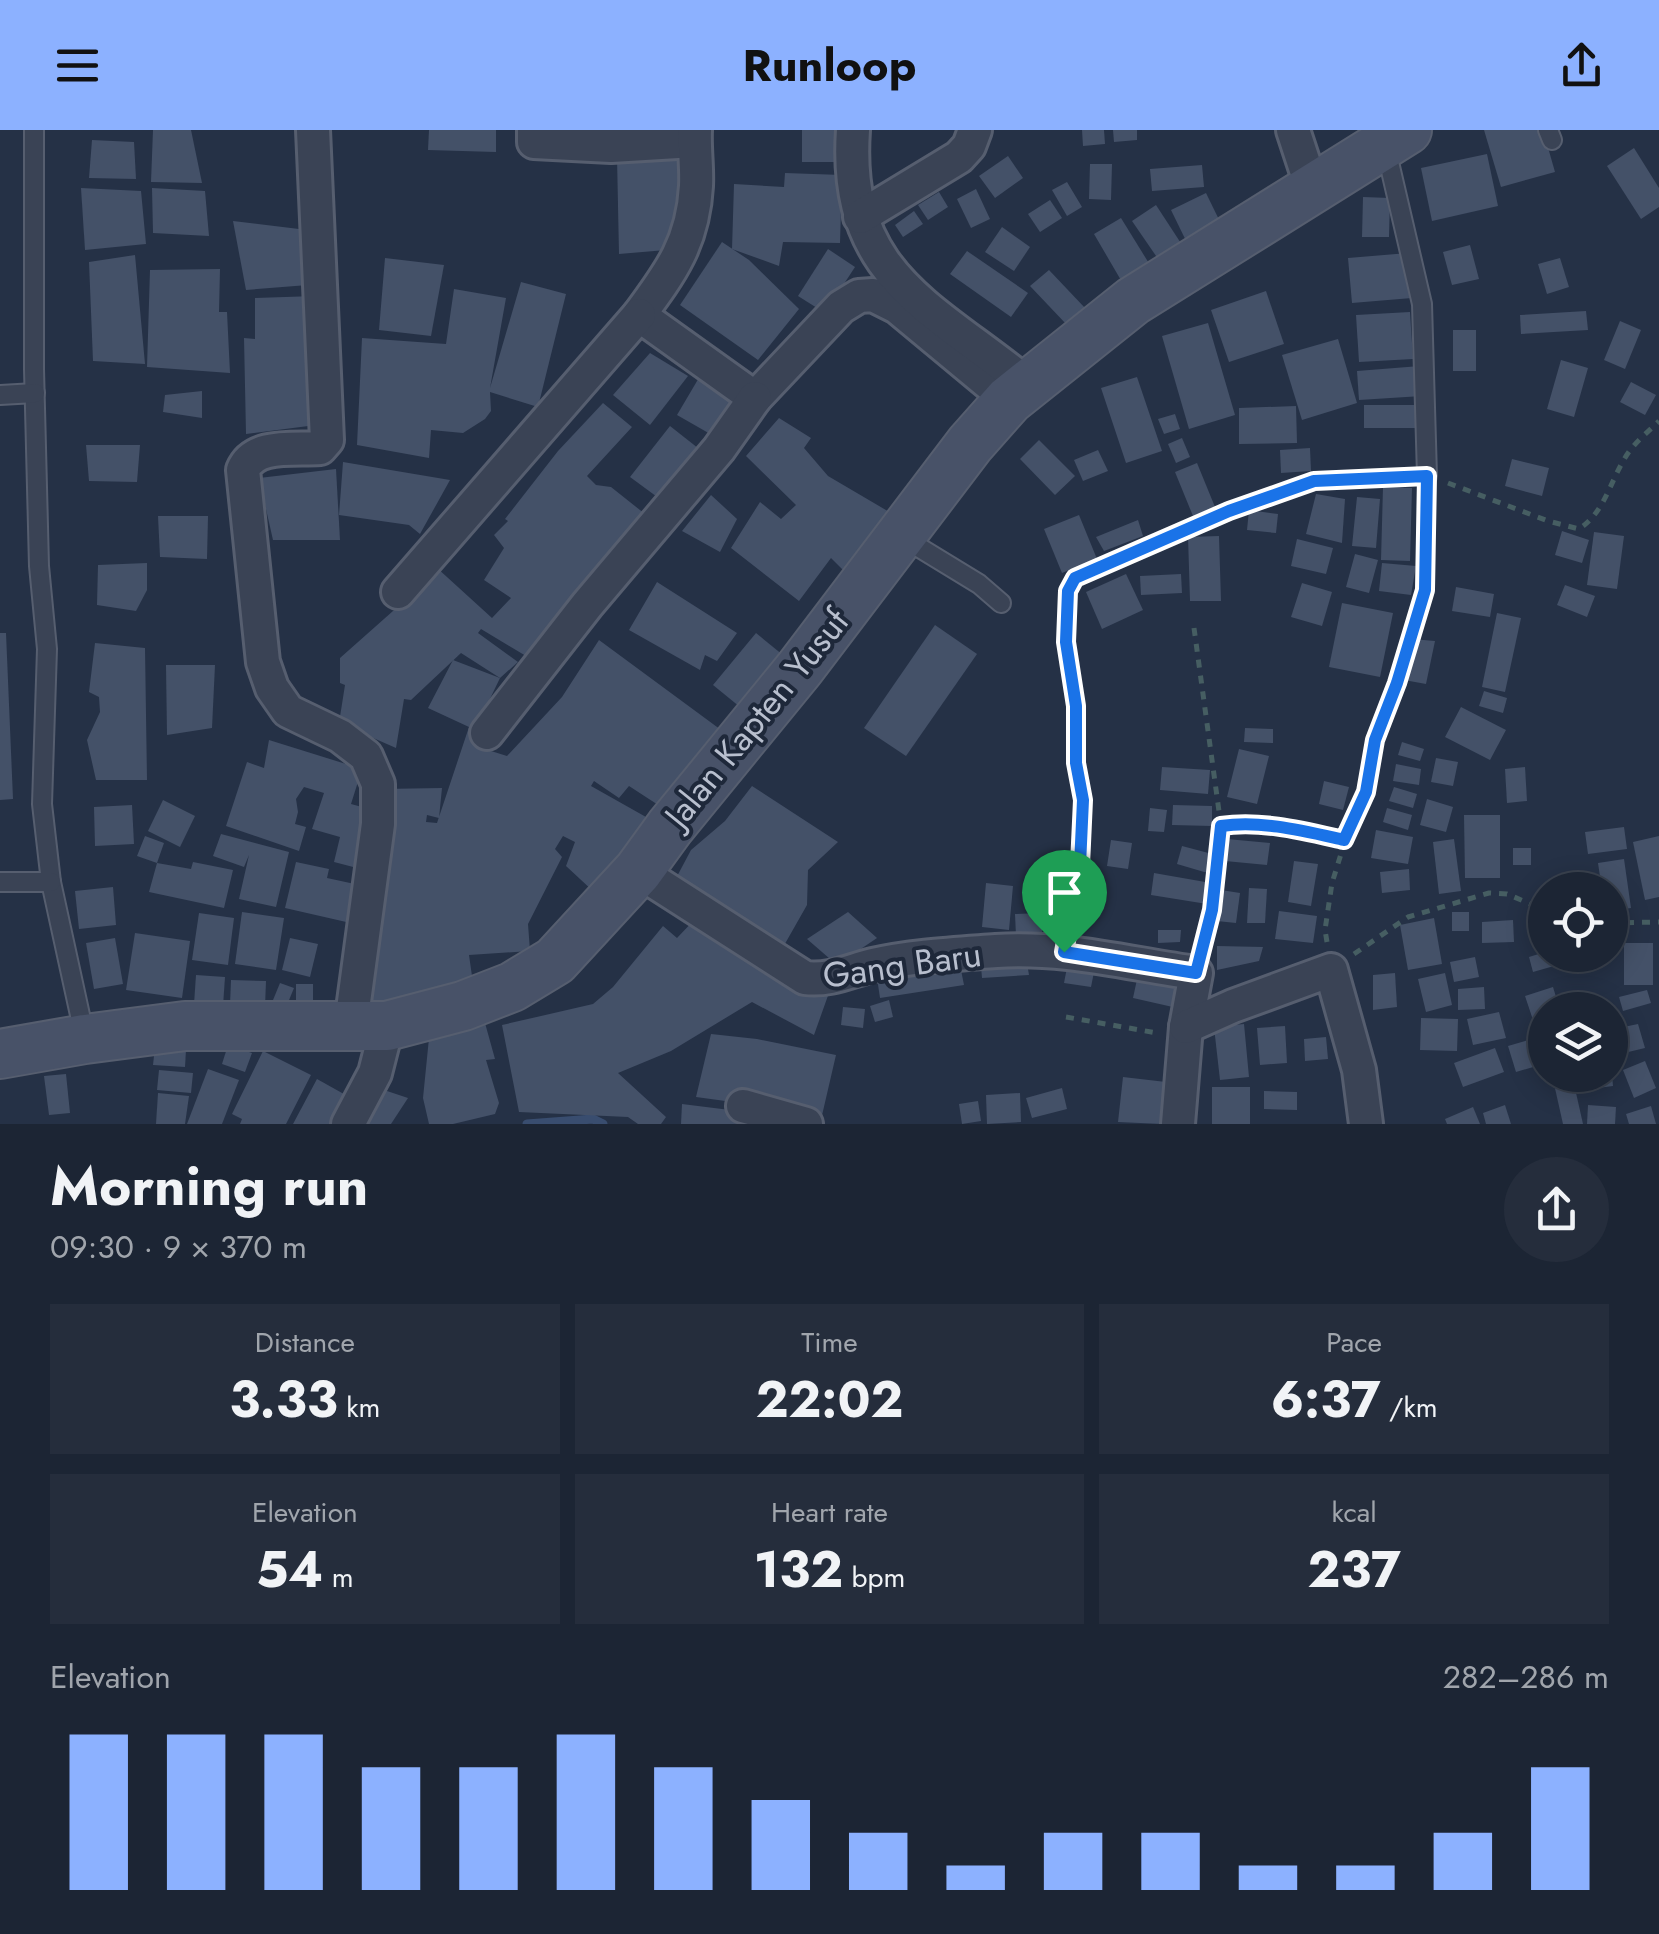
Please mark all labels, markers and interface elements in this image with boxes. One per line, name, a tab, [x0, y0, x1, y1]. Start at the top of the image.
text: Runloop	[743, 33, 916, 98]
icon: menu	[50, 38, 105, 93]
icon: share	[1554, 38, 1609, 93]
street label: Jalan Kapten Yusuf	[651, 597, 862, 841]
pin	[1022, 850, 1107, 953]
icon: arrive	[1037, 865, 1092, 920]
map controls	[1528, 872, 1628, 1092]
button: locate	[1528, 872, 1628, 972]
street label: Gang Baru	[820, 929, 984, 1001]
button: layers	[1528, 992, 1628, 1092]
text: Morning run	[50, 1146, 368, 1226]
button: share	[1504, 1157, 1609, 1262]
text: 09:30 · 9 × 370 m	[50, 1224, 307, 1270]
text: Distance	[255, 1322, 355, 1363]
text: Time	[801, 1322, 858, 1363]
text: Pace	[1326, 1322, 1382, 1363]
text: 3.33	[229, 1363, 338, 1436]
text: 22:02	[756, 1363, 903, 1436]
text: 6:37	[1271, 1363, 1381, 1436]
text: km	[338, 1387, 380, 1428]
text: /km	[1381, 1387, 1438, 1428]
text: Elevation	[252, 1492, 358, 1533]
text: Heart rate	[771, 1492, 888, 1533]
text: kcal	[1332, 1492, 1377, 1533]
text: 54	[256, 1533, 323, 1606]
text: 132	[754, 1533, 843, 1606]
text: 237	[1308, 1533, 1401, 1606]
text: m	[323, 1557, 354, 1598]
text: bpm	[843, 1557, 905, 1598]
text: Elevation	[50, 1654, 171, 1700]
text: 282–286 m	[1443, 1654, 1609, 1700]

